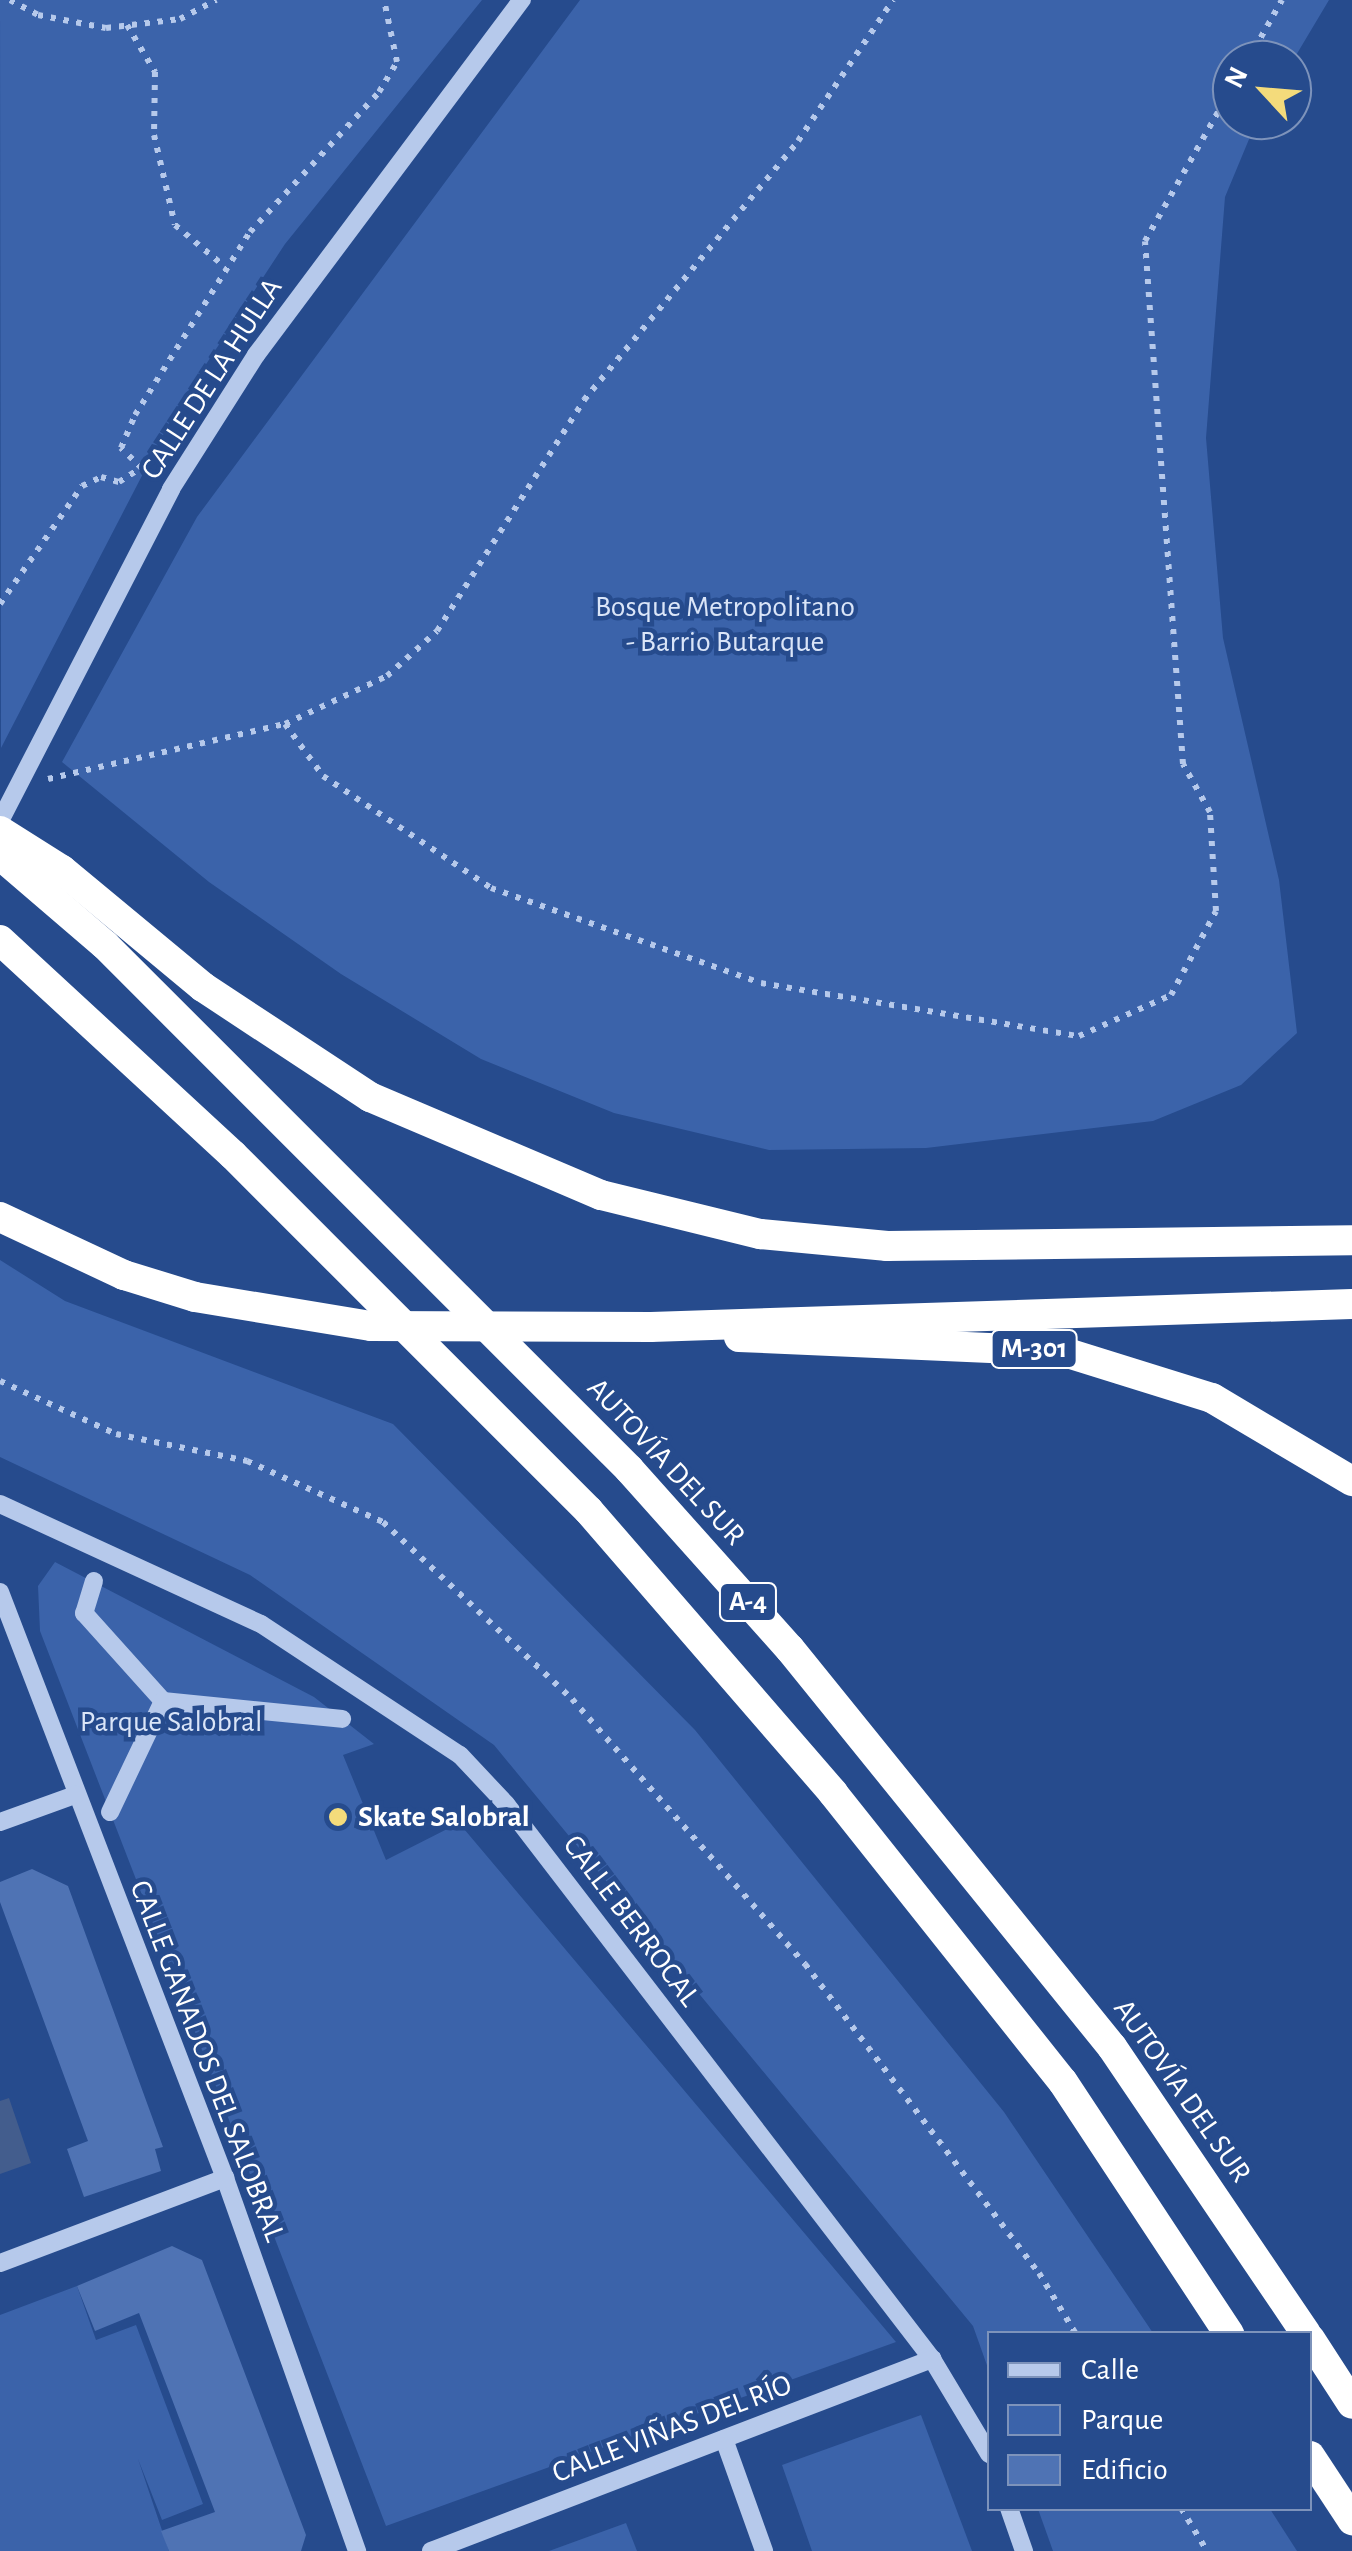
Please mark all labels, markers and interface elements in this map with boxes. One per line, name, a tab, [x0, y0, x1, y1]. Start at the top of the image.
north arrow	[1212, 40, 1312, 140]
text: N	[1220, 63, 1254, 93]
street label: CALLE DE LA HULLA	[134, 272, 290, 486]
park label: Bosque Metropolitano - Barrio Butarque	[595, 589, 855, 660]
road number: M-301	[989, 1326, 1079, 1372]
street label: AUTOVÍA DEL SUR	[579, 1371, 753, 1553]
road number: A-4	[718, 1579, 778, 1625]
park label: Parque Salobral	[80, 1704, 262, 1740]
place label: Skate Salobral	[358, 1799, 530, 1835]
marker: Skate Salobral	[327, 1806, 349, 1828]
street label: CALLE BERROCAL	[555, 1828, 707, 2014]
street label: CALLE GANADOS DEL SALOBRAL	[121, 1875, 293, 2247]
street label: AUTOVÍA DEL SUR	[1105, 1992, 1259, 2190]
legend	[987, 2331, 1312, 2511]
text: Calle	[1081, 2355, 1139, 2385]
street label: CALLE VIÑAS DEL RÍO	[547, 2367, 797, 2491]
text: Parque	[1081, 2405, 1163, 2435]
text: Edificio	[1081, 2455, 1168, 2485]

